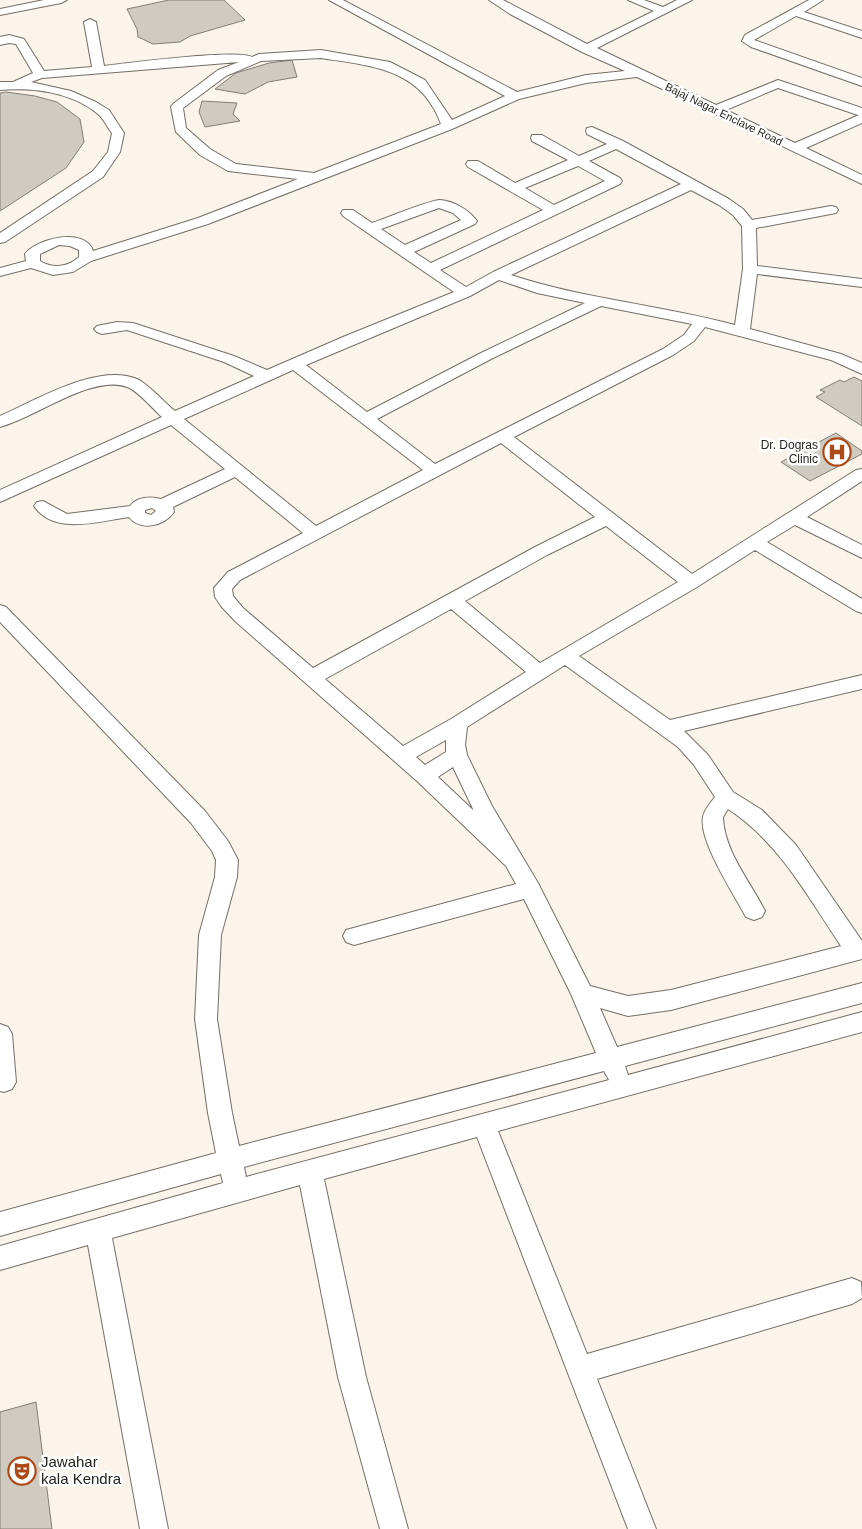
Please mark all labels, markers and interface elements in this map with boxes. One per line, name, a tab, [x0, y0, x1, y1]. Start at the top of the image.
street label: Bajaj Nagar Enclave Road	[663, 80, 785, 148]
hospital icon: Dr. Dogras Clinic	[822, 437, 852, 467]
place label: Dr. Dogras Clinic	[761, 438, 818, 466]
place label: Jawahar kala Kendra	[41, 1453, 122, 1487]
theatre icon: Jawahar kala Kendra	[7, 1456, 37, 1486]

